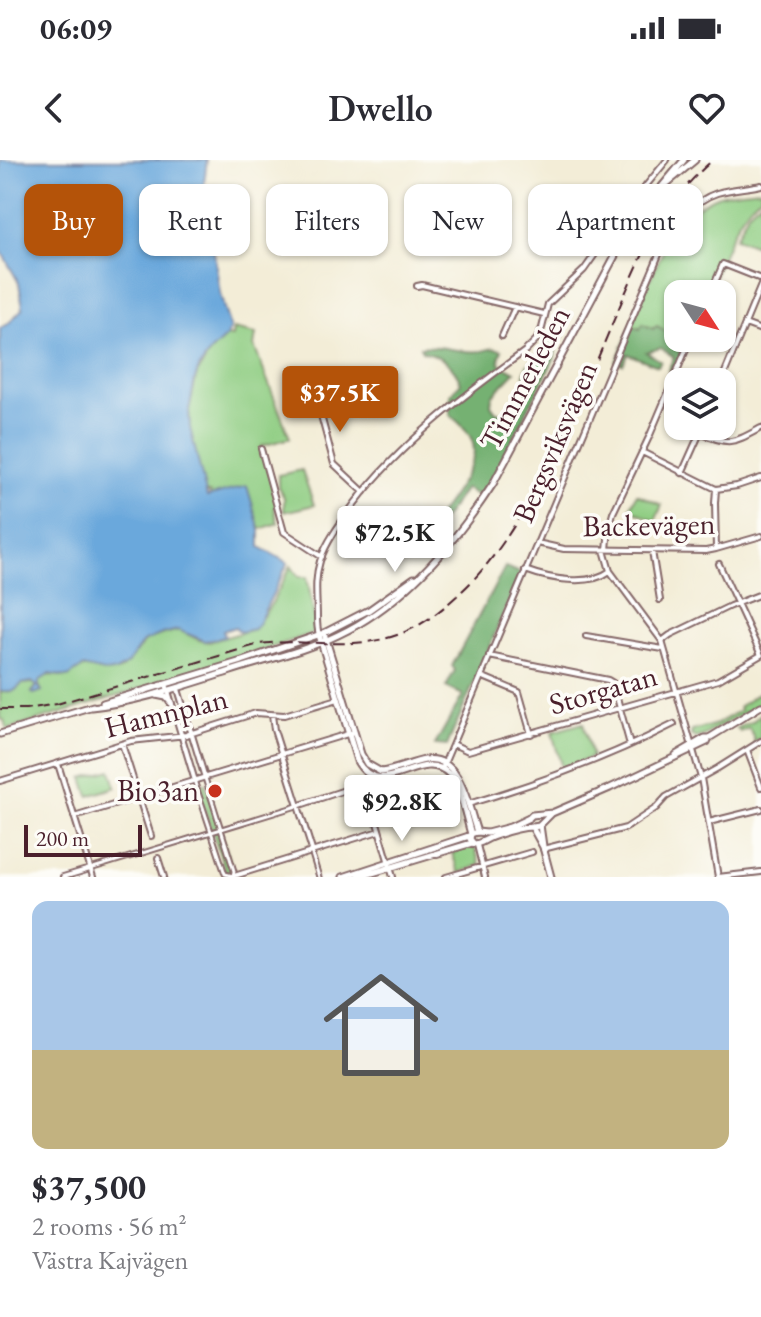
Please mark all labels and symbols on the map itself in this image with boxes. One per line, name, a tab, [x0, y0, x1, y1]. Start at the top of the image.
north arrow	[664, 280, 736, 352]
street label: Timmerleden	[470, 299, 579, 456]
street label: Bergsviksvägen	[503, 355, 606, 528]
pin: $37.5K	[275, 366, 405, 434]
street label: Backevägen	[582, 504, 716, 545]
pin: $72.5K	[330, 506, 460, 574]
street label: Storgatan	[544, 656, 661, 723]
street label: Hamnplan	[100, 678, 232, 747]
place label: Bio3an	[117, 771, 199, 810]
pin: $92.8K	[337, 775, 467, 843]
marker: Bio3an	[206, 782, 224, 800]
scale bar	[24, 821, 142, 857]

